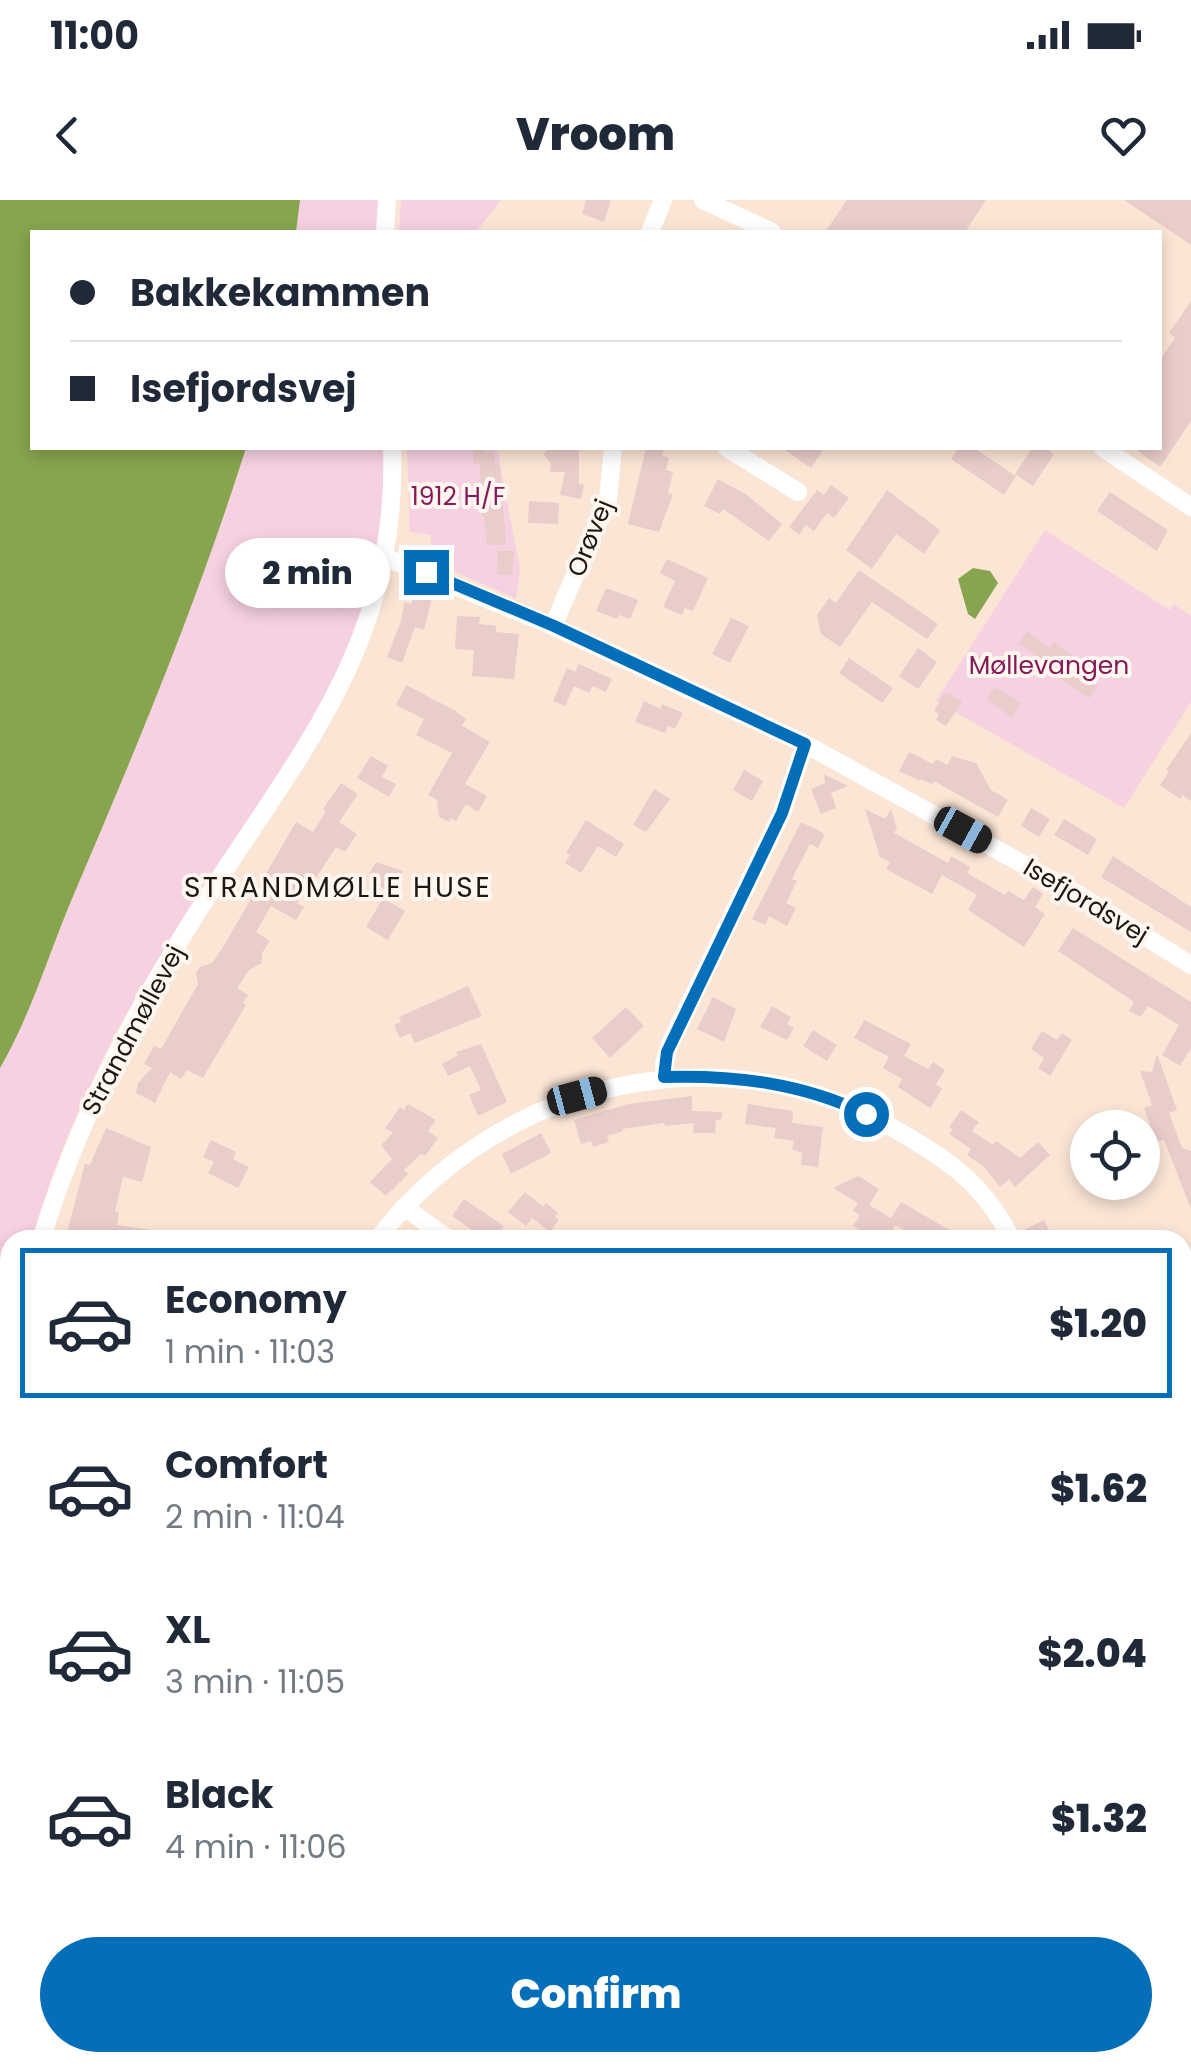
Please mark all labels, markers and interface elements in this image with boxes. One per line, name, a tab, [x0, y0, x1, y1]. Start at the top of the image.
text: 11:00	[50, 9, 139, 62]
text: Vroom	[516, 103, 675, 166]
icon: back	[40, 108, 95, 163]
icon: heart	[1096, 108, 1151, 163]
text: Bakkekammen	[130, 266, 430, 319]
text: Isefjordsvej	[130, 362, 357, 415]
park label: 1912 H/F	[411, 479, 505, 514]
street label: Orøvej	[559, 494, 621, 582]
callout: 2 min	[226, 537, 391, 607]
text: 2 min	[262, 550, 353, 595]
route end	[404, 550, 449, 595]
park label: Møllevangen	[969, 648, 1129, 683]
car	[929, 802, 997, 858]
street label: Isefjordsvej	[1017, 850, 1155, 952]
district label: STRANDMØLLE HUSE	[184, 868, 492, 907]
street label: Strandmøllevej	[73, 939, 193, 1121]
car	[544, 1074, 610, 1118]
route start	[844, 1092, 889, 1137]
map controls	[1070, 1110, 1160, 1200]
button: locate	[1070, 1110, 1160, 1200]
text: Economy	[165, 1273, 347, 1326]
icon: car	[45, 1278, 135, 1368]
text: $1.20	[1049, 1297, 1147, 1350]
text: 1 min · 11:03	[165, 1329, 335, 1374]
text: Comfort	[165, 1438, 328, 1491]
icon: car	[45, 1443, 135, 1533]
text: $1.62	[1050, 1462, 1147, 1515]
text: 2 min · 11:04	[165, 1494, 345, 1539]
text: XL	[165, 1603, 210, 1656]
icon: car	[45, 1608, 135, 1698]
text: $2.04	[1038, 1627, 1147, 1680]
text: 3 min · 11:05	[165, 1659, 345, 1704]
text: Black	[165, 1768, 274, 1821]
icon: car	[45, 1773, 135, 1863]
text: $1.32	[1051, 1792, 1147, 1845]
text: 4 min · 11:06	[165, 1824, 347, 1869]
button: Confirm	[40, 1937, 1152, 2052]

